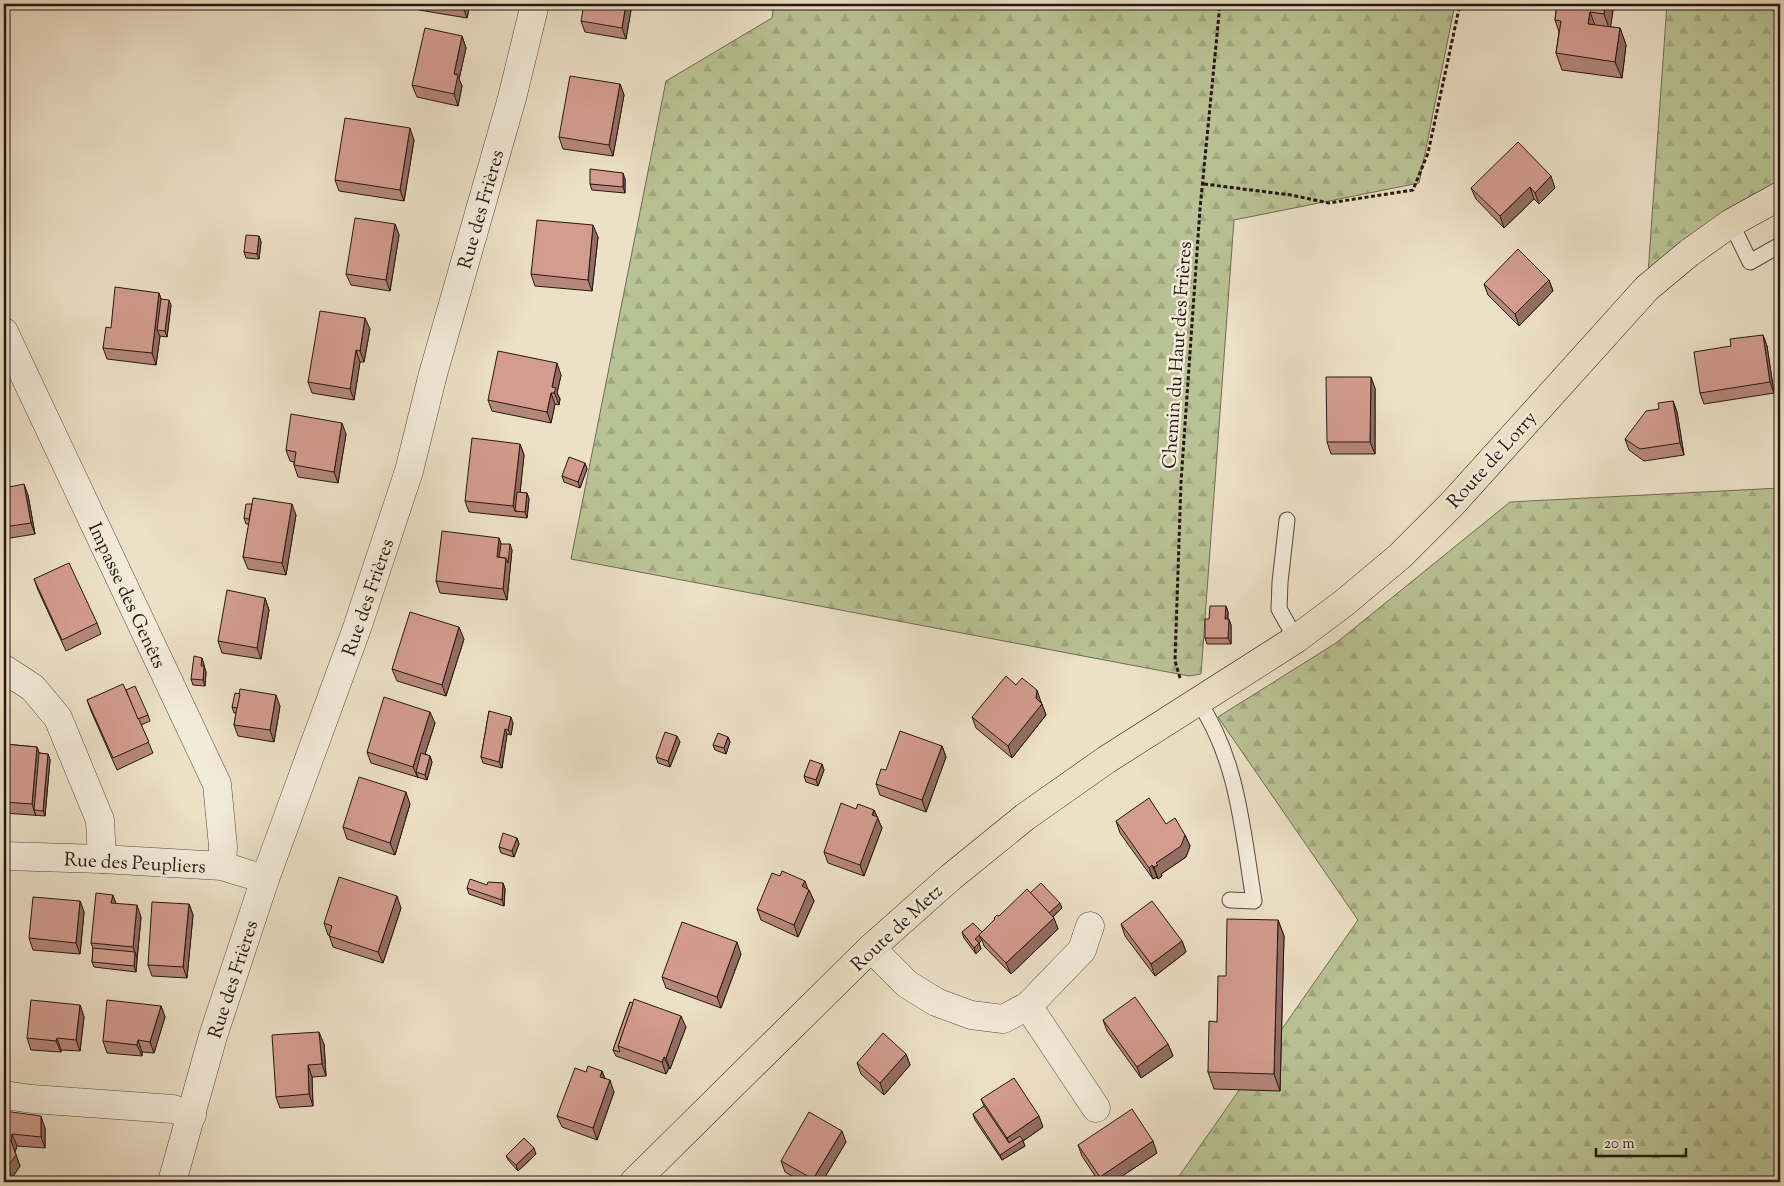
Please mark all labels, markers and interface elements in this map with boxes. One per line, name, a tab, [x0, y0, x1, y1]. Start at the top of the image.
street label: Rue des Frières	[452, 147, 512, 272]
street label: Chemin du Haut des Frières	[1157, 241, 1200, 470]
street label: Route de Lorry	[1442, 406, 1544, 515]
street label: Impasse des Genêts	[80, 519, 171, 673]
street label: Rue des Frières	[337, 535, 402, 660]
street label: Rue des Peupliers	[63, 847, 207, 882]
street label: Route de Metz	[846, 879, 950, 979]
street label: Rue des Frières	[203, 917, 266, 1042]
scale bar	[1596, 1126, 1686, 1158]
text: 20 m	[1604, 1134, 1635, 1155]

